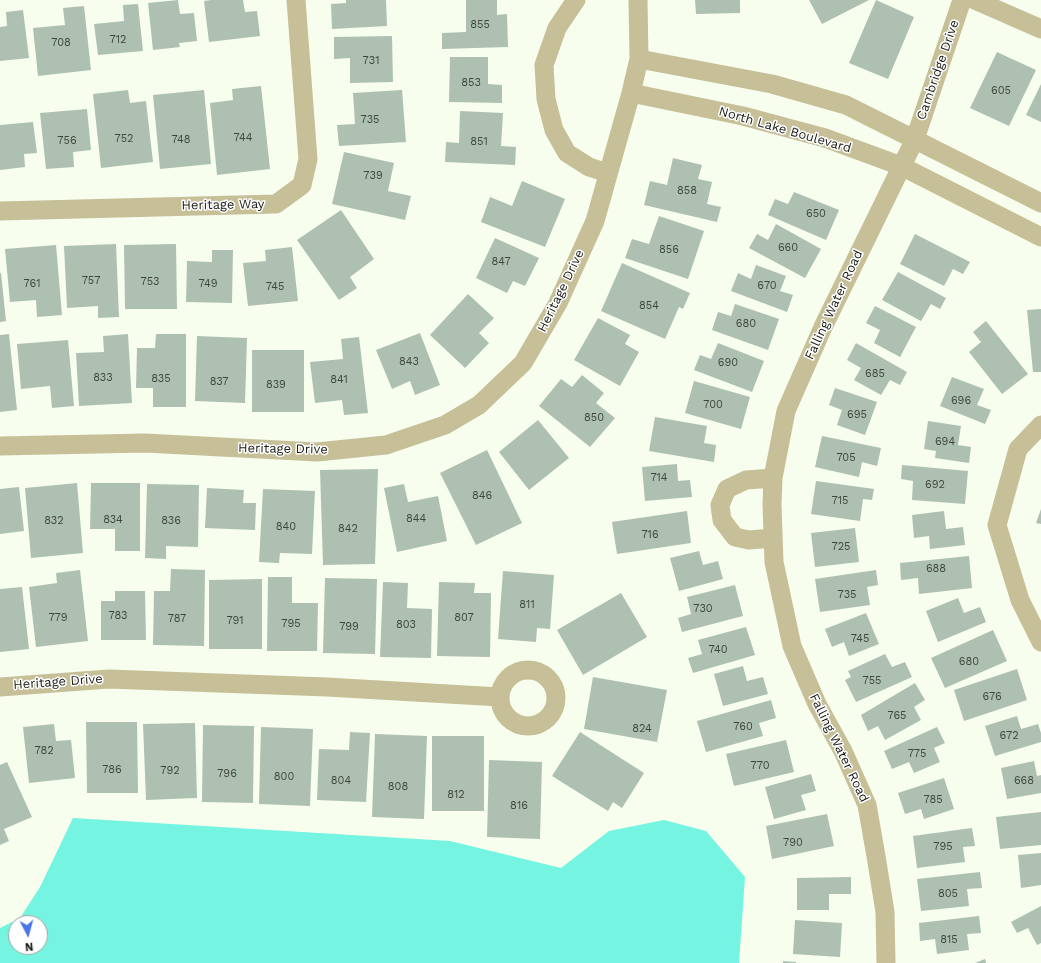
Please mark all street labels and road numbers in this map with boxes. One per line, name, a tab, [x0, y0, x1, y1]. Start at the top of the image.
street label: Cambridge Drive	[914, 18, 962, 122]
street label: North Lake Boulevard	[717, 104, 853, 156]
street label: Heritage Way	[181, 196, 265, 214]
street label: Heritage Drive	[534, 247, 588, 335]
street label: Falling Water Road	[802, 248, 866, 362]
street label: Heritage Drive	[238, 440, 328, 458]
street label: Heritage Drive	[13, 671, 103, 693]
street label: Falling Water Road	[806, 691, 872, 805]

